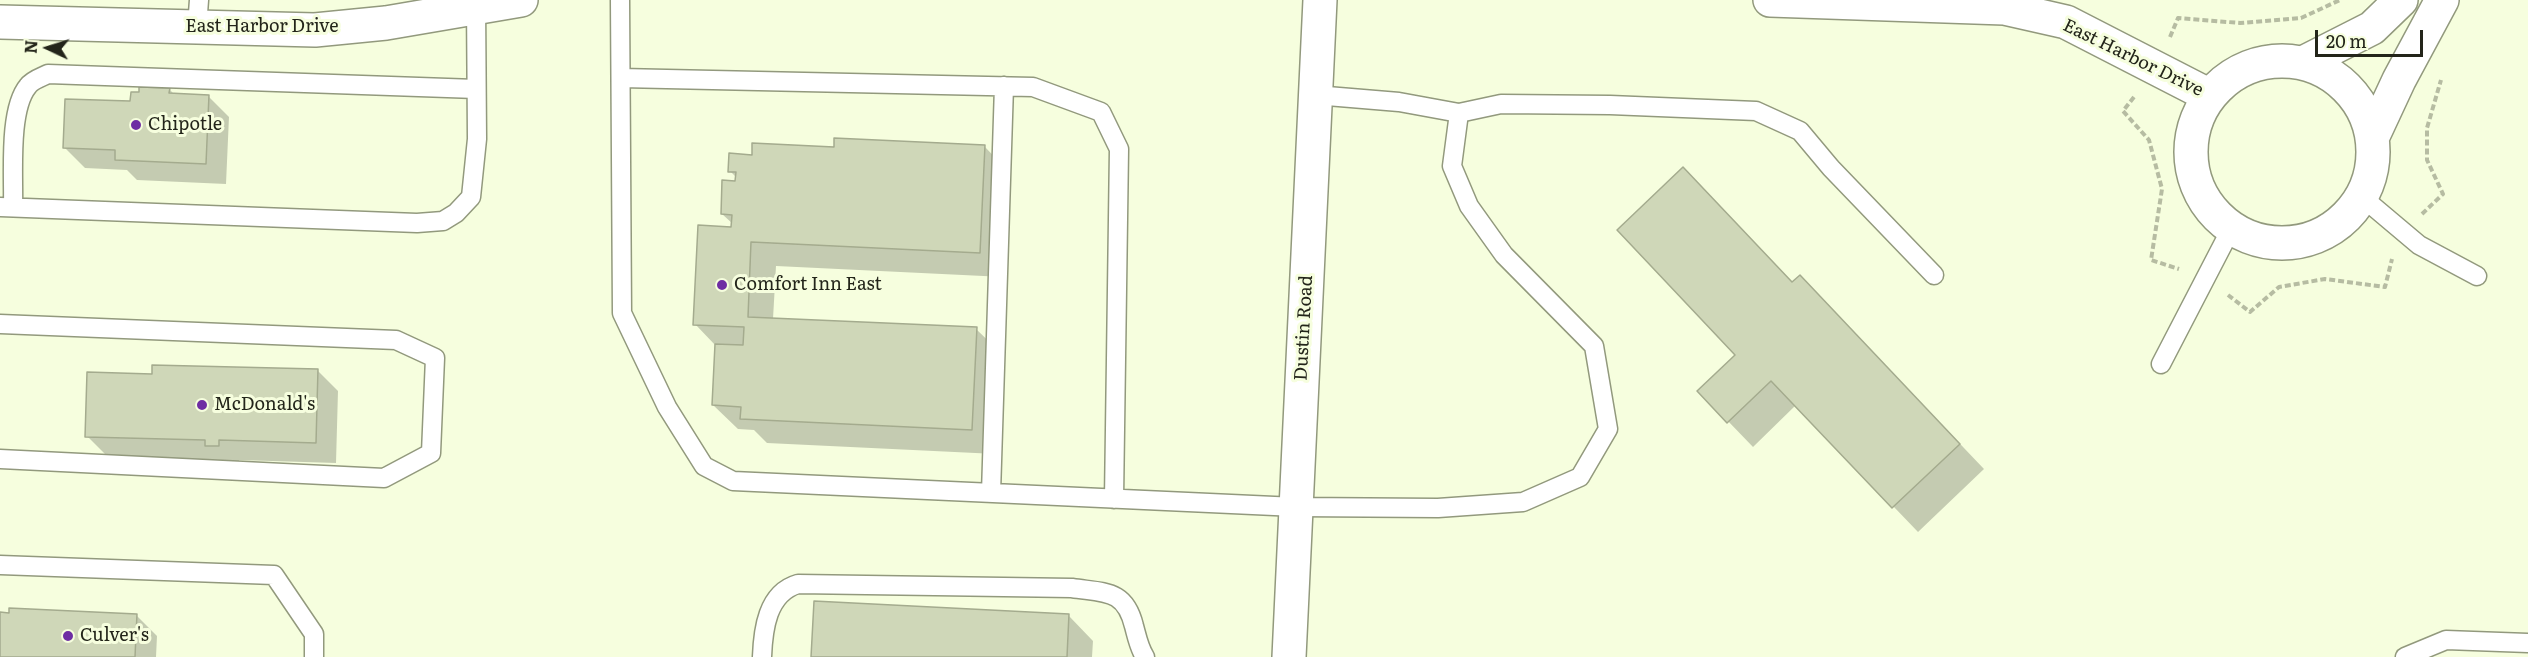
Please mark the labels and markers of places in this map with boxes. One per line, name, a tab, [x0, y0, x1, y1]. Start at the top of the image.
place label: Chipotle	[148, 114, 222, 136]
marker: Chipotle	[129, 118, 143, 132]
place label: Comfort Inn East	[734, 274, 882, 296]
marker: Comfort Inn East	[715, 278, 729, 292]
place label: McDonald's	[214, 394, 315, 416]
marker: McDonald's	[195, 398, 209, 412]
place label: Culver's	[80, 625, 149, 647]
marker: Culver's	[61, 629, 75, 643]

